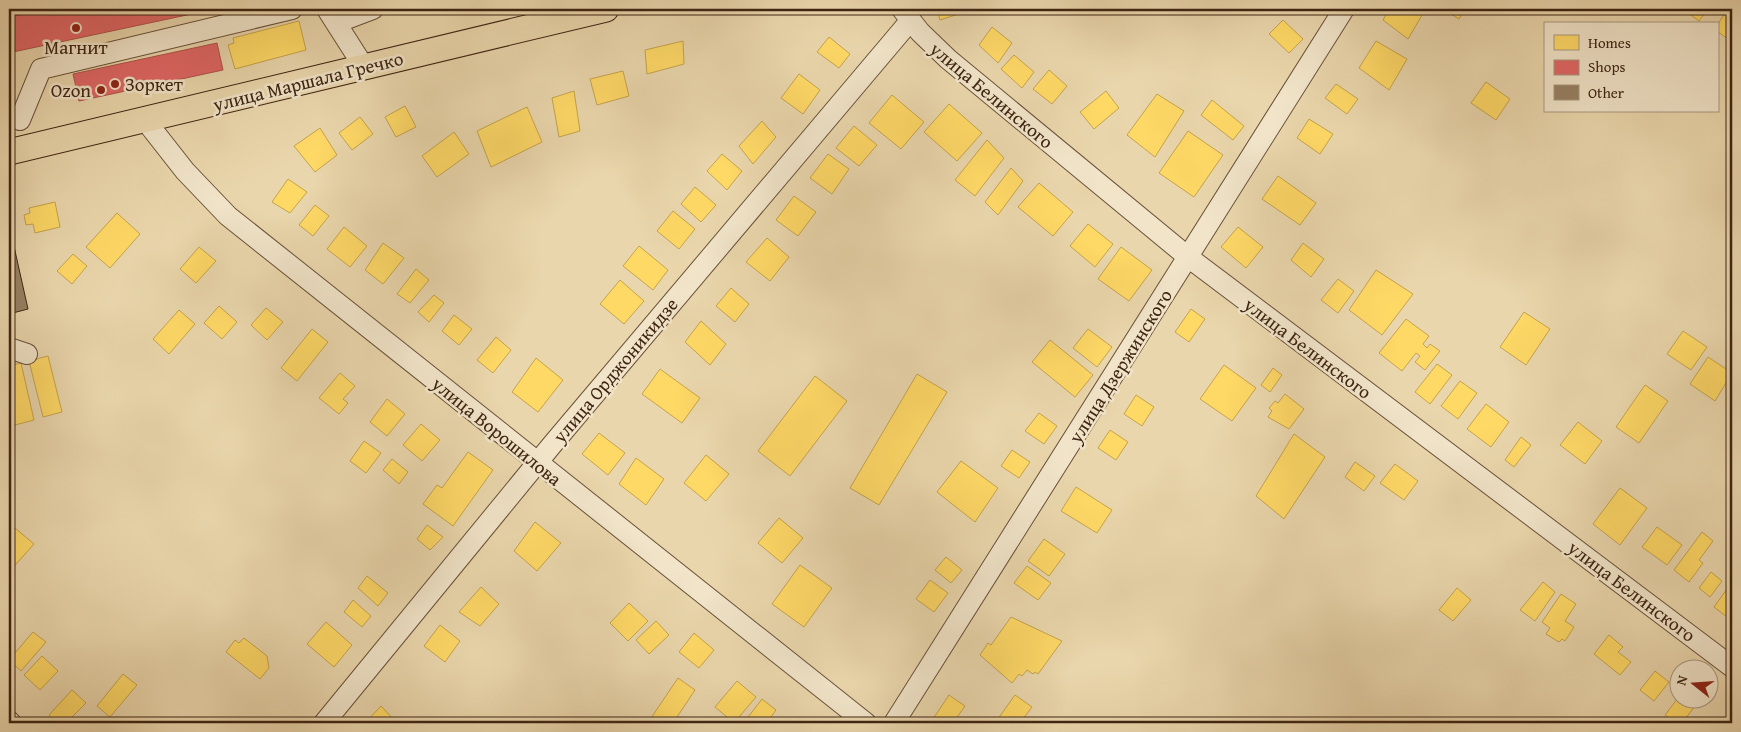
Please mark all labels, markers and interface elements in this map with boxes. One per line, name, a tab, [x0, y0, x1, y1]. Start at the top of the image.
marker: Магнит	[70, 22, 82, 34]
legend	[1544, 22, 1718, 112]
text: Homes	[1588, 32, 1631, 53]
place label: Магнит	[44, 33, 109, 61]
street label: улица Белинского	[923, 34, 1060, 155]
street label: улица Маршала Гречко	[209, 44, 406, 118]
text: Shops	[1588, 56, 1625, 77]
place label: Зоркет	[125, 70, 184, 98]
place label: Ozon	[51, 76, 91, 104]
marker: Зоркет	[109, 78, 121, 90]
text: Other	[1588, 82, 1624, 103]
marker: Ozon	[95, 84, 107, 96]
street label: улица Дзержинского	[1061, 284, 1179, 449]
street label: улица Белинского	[1237, 290, 1378, 405]
street label: улица Орджоникидзе	[545, 291, 684, 450]
street label: улица Ворошилова	[425, 369, 568, 492]
street label: улица Белинского	[1561, 533, 1702, 648]
north arrow	[1668, 660, 1718, 710]
text: N	[1671, 672, 1693, 688]

